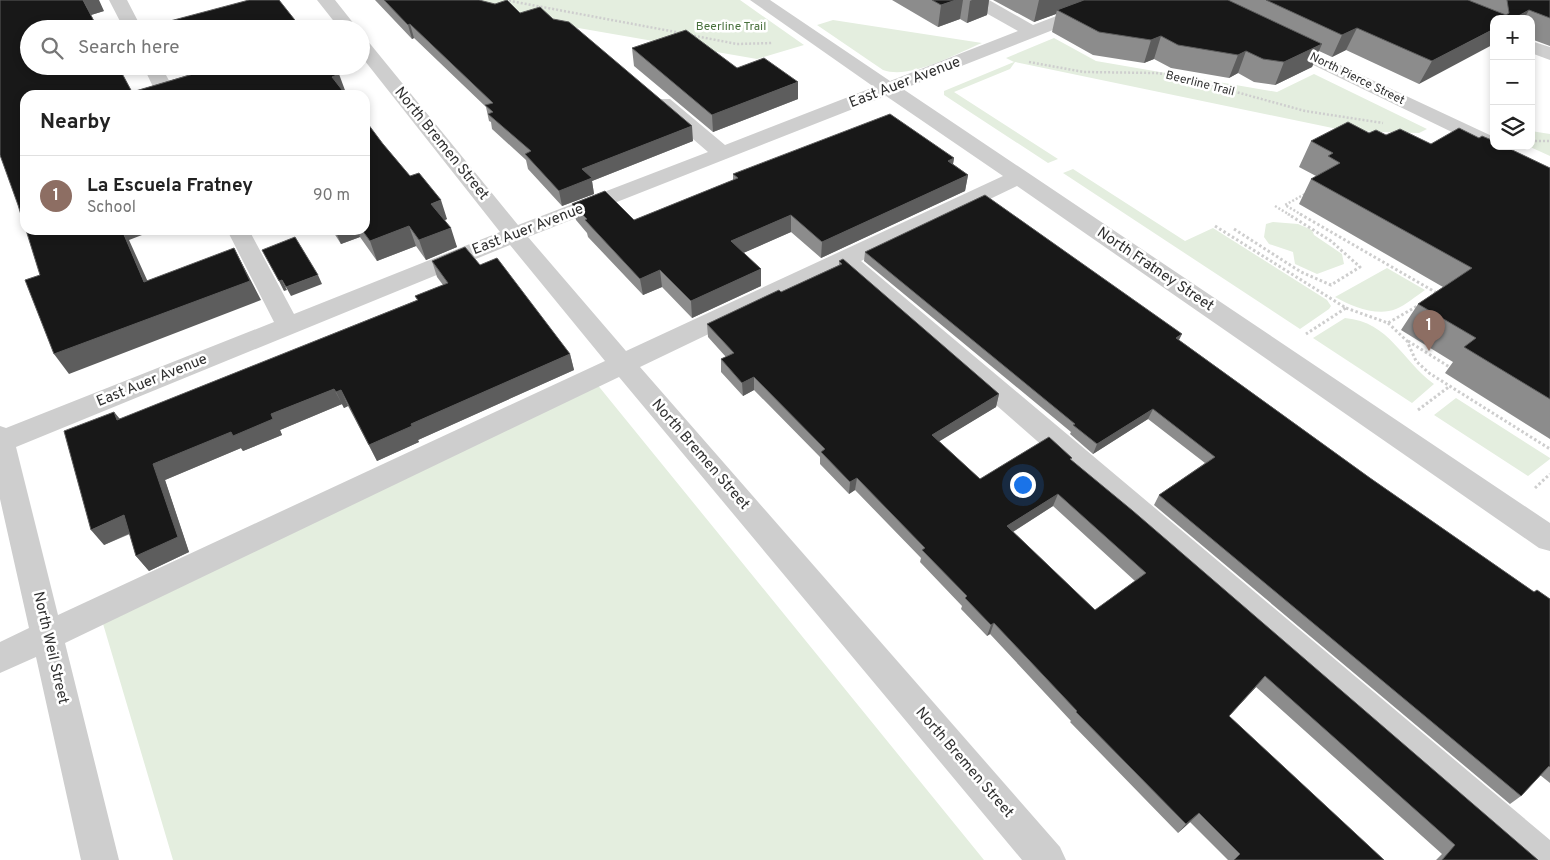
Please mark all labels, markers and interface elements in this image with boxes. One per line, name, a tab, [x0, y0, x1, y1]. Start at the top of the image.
map controls	[1490, 15, 1535, 150]
button: +	[1490, 15, 1535, 60]
park label: Beerline Trail	[696, 19, 766, 35]
search box	[20, 20, 370, 75]
icon: search	[38, 34, 66, 62]
text: Search here	[78, 36, 180, 60]
street label: North Pierce Street	[1307, 49, 1407, 109]
street label: East Auer Avenue	[847, 53, 963, 113]
button: −	[1490, 60, 1535, 105]
street label: Beerline Trail	[1164, 68, 1236, 100]
street label: North Bremen Street	[389, 84, 493, 204]
button: layers	[1490, 105, 1535, 150]
text: Nearby	[40, 109, 111, 136]
text: La Escuela Fratney	[87, 174, 253, 198]
text: 1	[53, 186, 59, 206]
text: 90 m	[313, 186, 350, 206]
text: School	[87, 198, 136, 218]
street label: East Auer Avenue	[470, 200, 586, 260]
street label: North Fratney Street	[1093, 224, 1217, 316]
pin: 1	[1413, 310, 1445, 351]
street label: East Auer Avenue	[94, 350, 210, 412]
street label: North Bremen Street	[647, 396, 753, 514]
your location	[1010, 472, 1036, 498]
street label: North Weil Street	[28, 590, 72, 706]
street label: North Bremen Street	[911, 704, 1017, 822]

